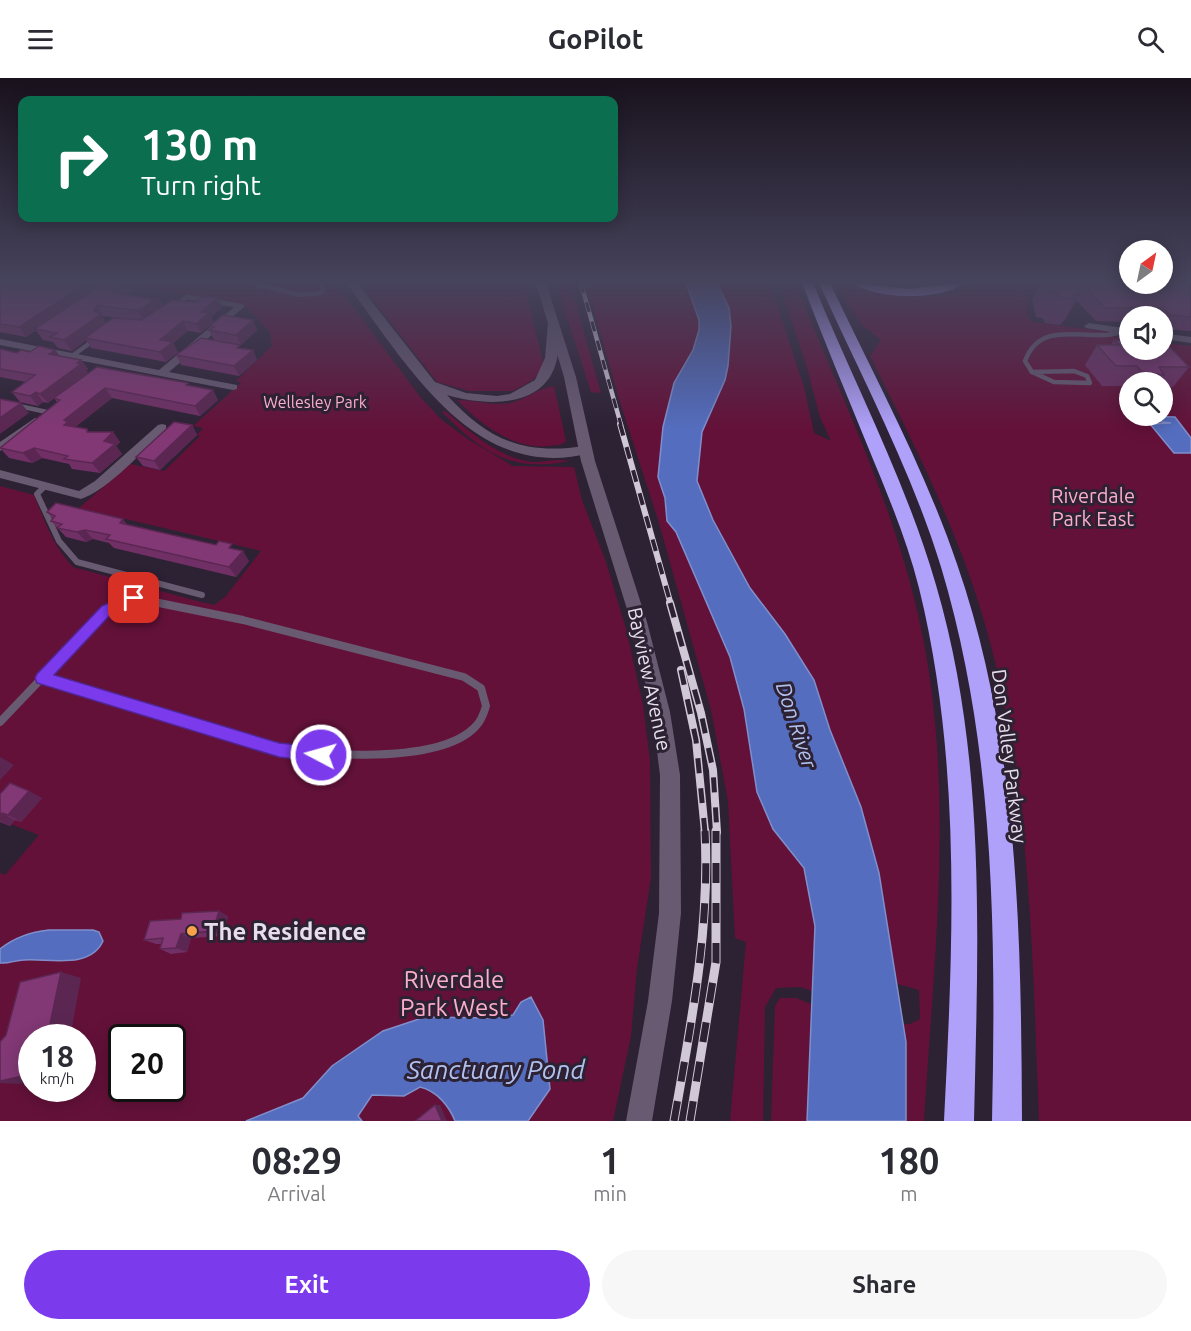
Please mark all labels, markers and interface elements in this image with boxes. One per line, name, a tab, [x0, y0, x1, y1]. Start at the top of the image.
icon: menu	[24, 23, 57, 56]
icon: search	[1134, 23, 1167, 56]
text: GoPilot	[548, 24, 643, 54]
icon: right	[42, 120, 120, 198]
text: 130 m	[141, 121, 258, 168]
text: Turn right	[141, 170, 261, 200]
north arrow	[1119, 240, 1173, 294]
map controls	[1119, 240, 1173, 426]
button: sound	[1119, 306, 1173, 360]
button: search	[1119, 372, 1173, 426]
park label: Wellesley Park	[263, 393, 367, 411]
park label: Riverdale Park East	[1051, 484, 1135, 530]
pin	[108, 572, 159, 623]
icon: arrive	[117, 581, 150, 614]
street label: Bayview Avenue	[624, 605, 676, 753]
street label: Don Valley Parkway	[988, 668, 1032, 845]
water label: Don River	[772, 679, 823, 772]
position arrow	[289, 723, 353, 787]
place label: The Residence	[204, 918, 366, 945]
marker: The Residence	[185, 924, 199, 938]
park label: Riverdale Park West	[400, 966, 509, 1021]
speed limit sign: 20	[108, 1024, 186, 1102]
text: 18	[40, 1039, 74, 1073]
water label: Sanctuary Pond	[406, 1055, 587, 1084]
text: km/h	[40, 1070, 74, 1087]
text: 08:29	[252, 1140, 342, 1181]
text: 1	[600, 1140, 620, 1181]
text: 180	[878, 1140, 939, 1181]
text: Arrival	[268, 1182, 326, 1205]
text: min	[593, 1182, 627, 1205]
text: m	[900, 1182, 918, 1205]
button: Exit	[24, 1250, 590, 1319]
button: Share	[602, 1250, 1167, 1319]

